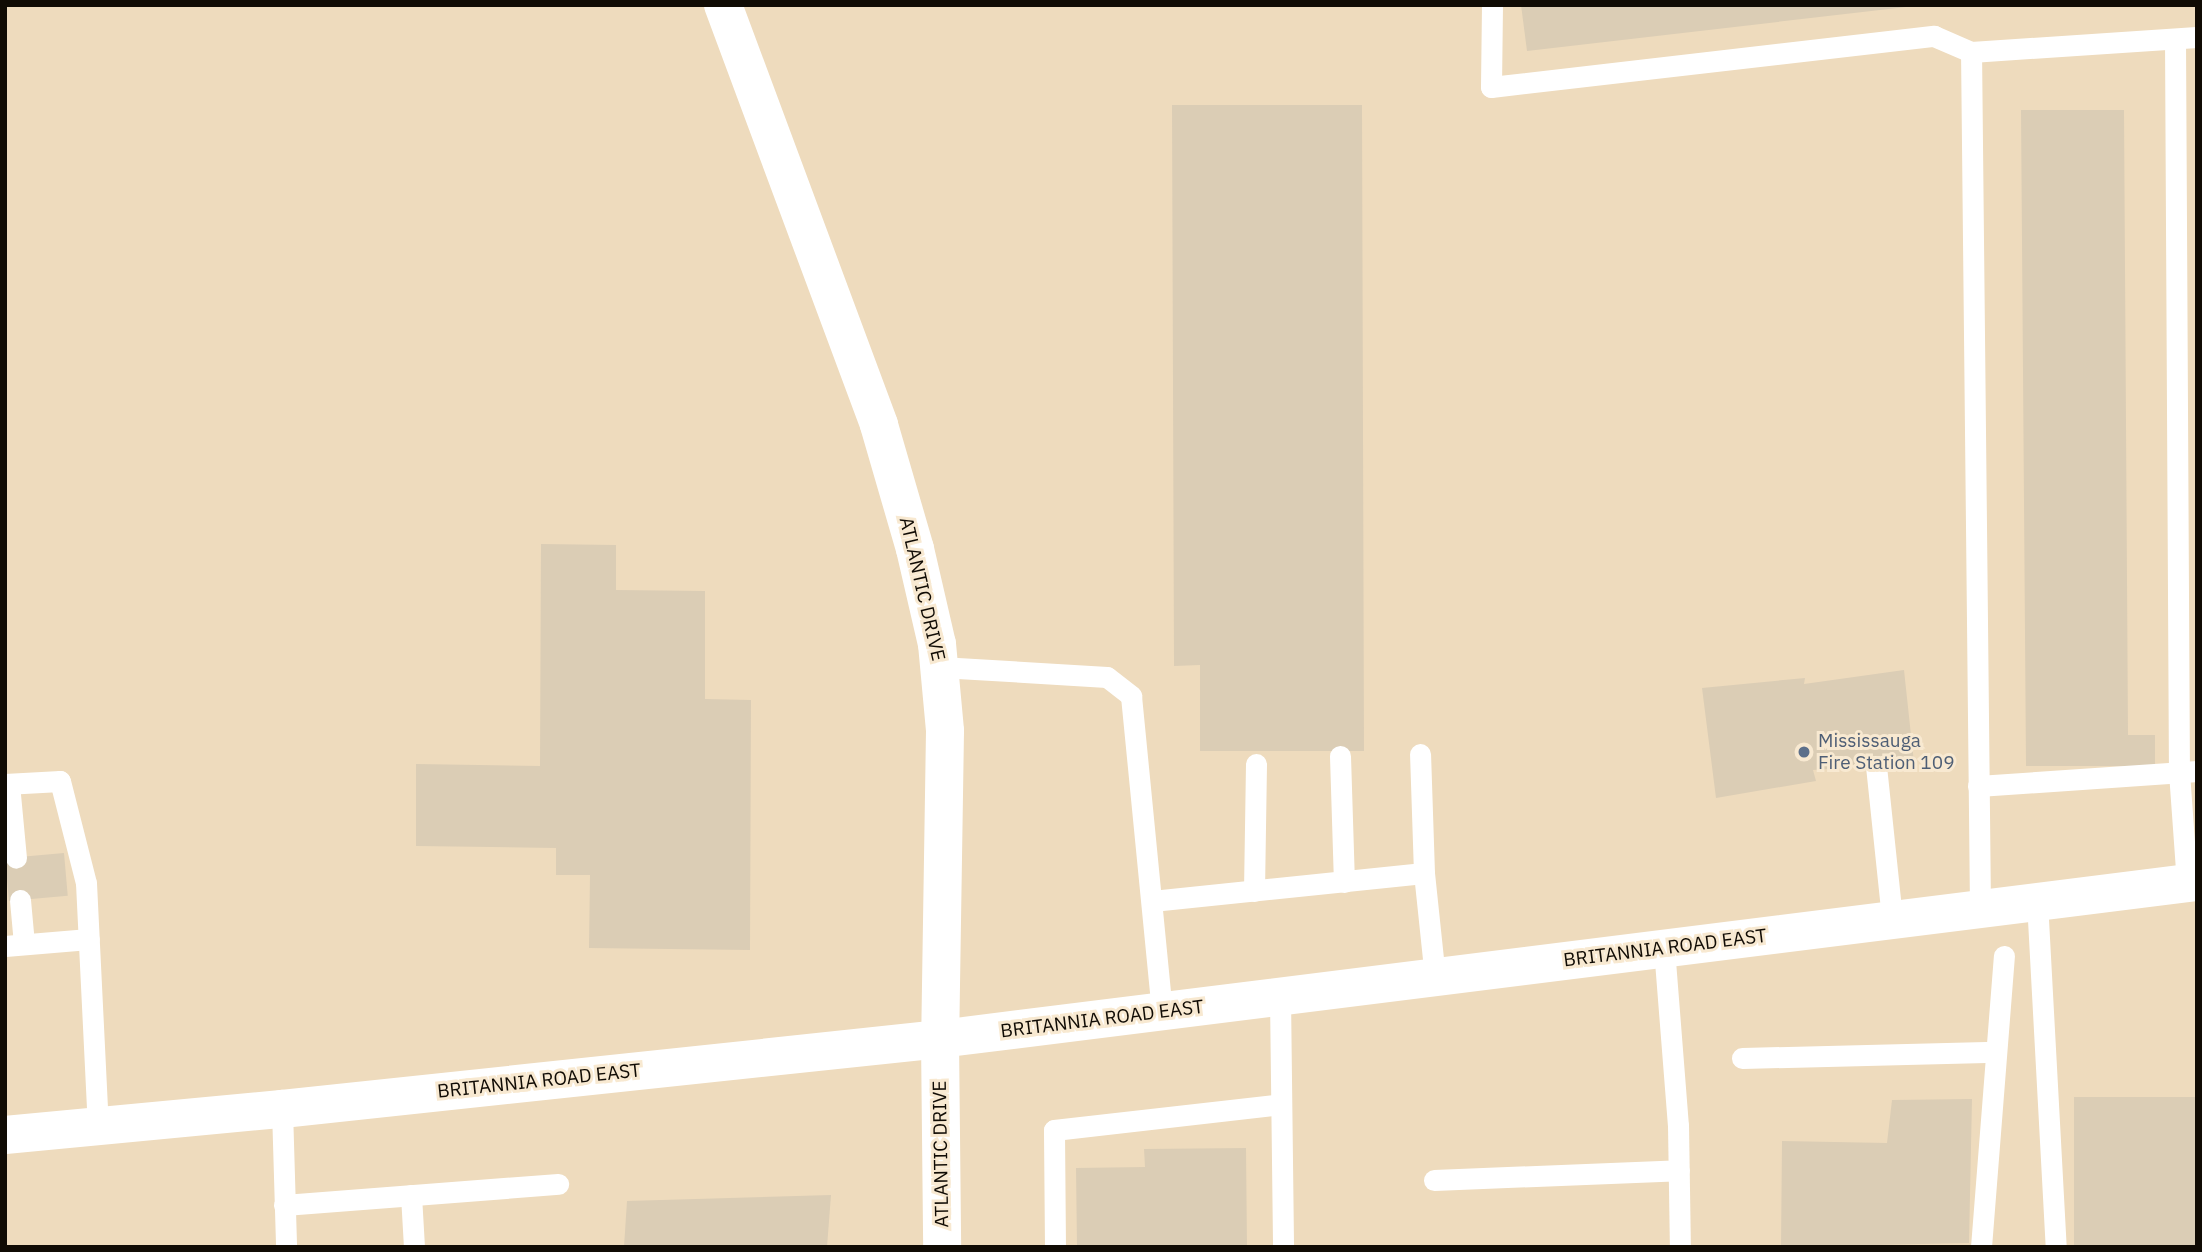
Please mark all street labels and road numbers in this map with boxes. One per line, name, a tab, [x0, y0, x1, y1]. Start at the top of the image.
street label: ATLANTIC DRIVE	[894, 515, 950, 663]
street label: BRITANNIA ROAD EAST	[1562, 924, 1768, 972]
street label: BRITANNIA ROAD EAST	[999, 995, 1205, 1043]
street label: BRITANNIA ROAD EAST	[436, 1059, 642, 1103]
street label: ATLANTIC DRIVE	[928, 1080, 954, 1228]

